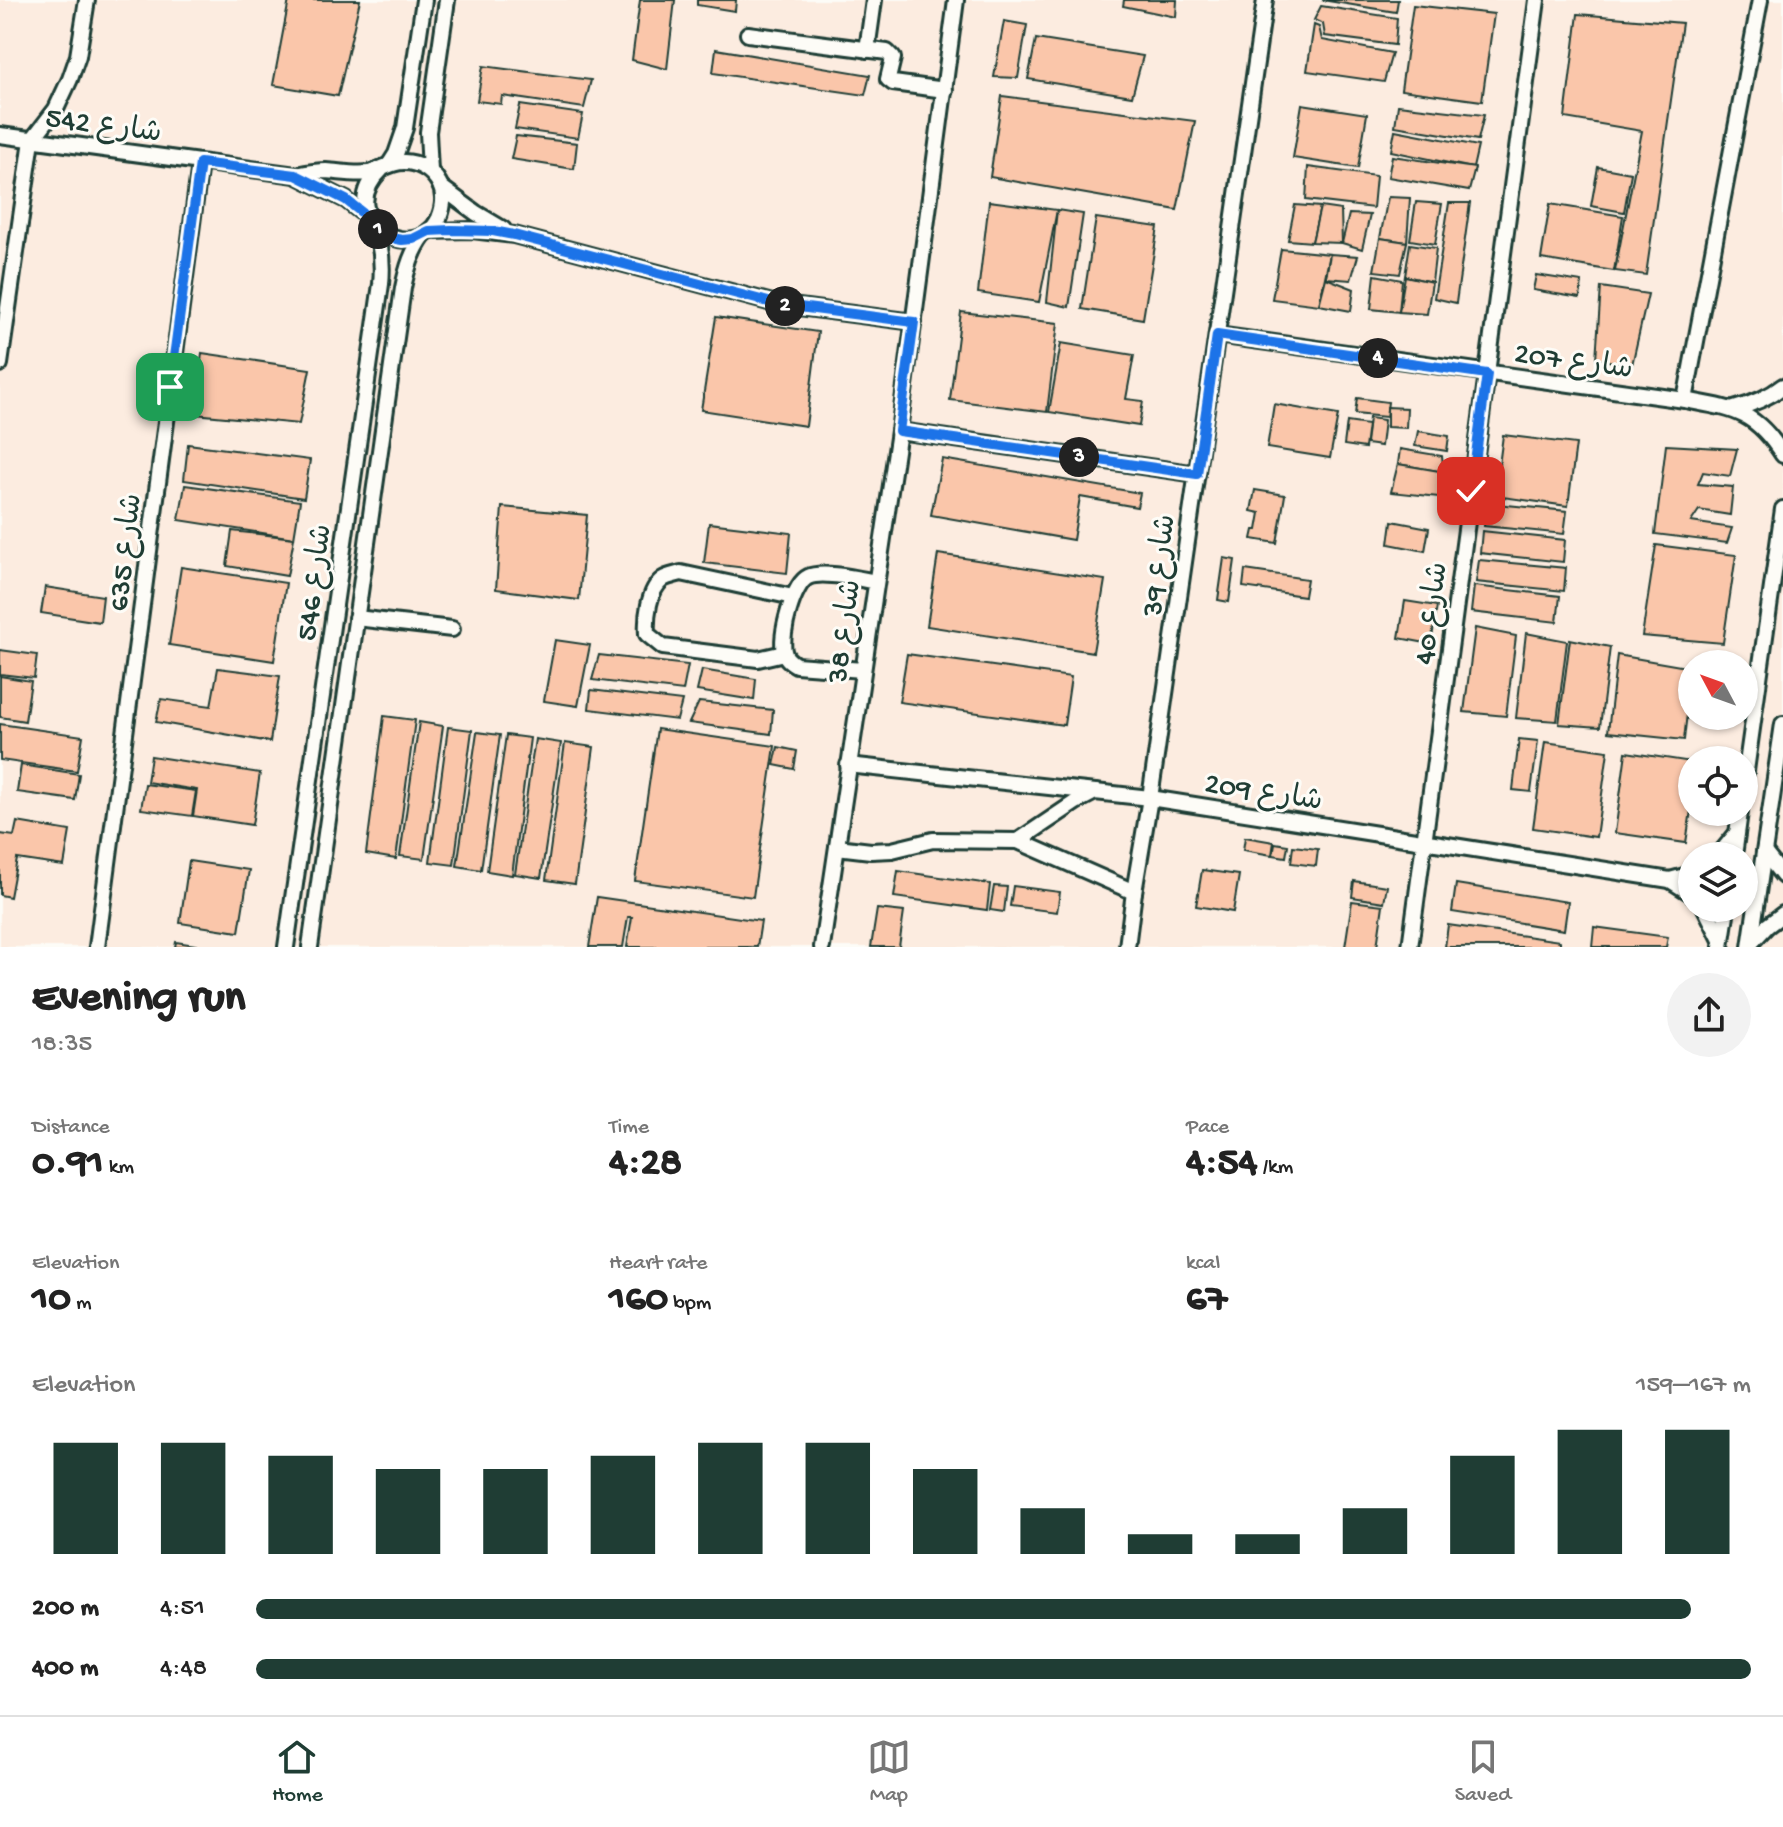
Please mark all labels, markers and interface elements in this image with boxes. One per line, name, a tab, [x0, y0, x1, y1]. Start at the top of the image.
street label: شارع 542	[43, 102, 164, 153]
pin: 1	[358, 209, 398, 249]
text: 1	[374, 216, 382, 242]
pin: 2	[765, 286, 805, 326]
text: 2	[780, 293, 790, 319]
pin: 4	[1358, 338, 1398, 378]
street label: شارع 207	[1512, 338, 1635, 389]
text: 4	[1373, 345, 1383, 371]
pin	[136, 353, 204, 421]
icon: arrive	[148, 365, 192, 409]
pin: 3	[1059, 437, 1099, 477]
text: 3	[1073, 444, 1085, 470]
pin	[1437, 457, 1505, 525]
icon: check	[1449, 469, 1493, 513]
street label: شارع 635	[103, 492, 152, 614]
street label: شارع 39	[1137, 512, 1186, 620]
street label: شارع 546	[291, 522, 342, 643]
street label: شارع 40	[1409, 560, 1458, 667]
street label: شارع 38	[822, 578, 871, 687]
north arrow	[1678, 650, 1758, 730]
map controls	[1678, 650, 1758, 922]
button: locate	[1678, 746, 1758, 826]
street label: شارع 209	[1202, 768, 1325, 821]
button: layers	[1678, 842, 1758, 922]
button: share	[1667, 973, 1751, 1057]
text: Evening run	[32, 974, 245, 1026]
text: 18:35	[32, 1030, 92, 1061]
text: Distance	[32, 1115, 110, 1141]
text: Time	[609, 1115, 649, 1141]
text: Pace	[1186, 1115, 1229, 1141]
text: 0.91	[32, 1141, 103, 1188]
text: 4:28	[609, 1141, 682, 1188]
text: 4:54	[1186, 1141, 1257, 1188]
text: km	[103, 1155, 134, 1181]
text: /km	[1257, 1155, 1293, 1181]
text: Elevation	[32, 1251, 119, 1277]
text: Heart rate	[609, 1251, 707, 1277]
text: kcal	[1186, 1251, 1220, 1277]
text: 10	[32, 1277, 71, 1324]
text: 160	[609, 1277, 668, 1324]
text: 67	[1186, 1277, 1227, 1324]
text: m	[71, 1291, 92, 1317]
text: bpm	[668, 1291, 711, 1317]
text: Elevation	[32, 1371, 135, 1402]
text: 159–167 m	[1636, 1371, 1751, 1402]
text: 200 m	[32, 1594, 99, 1625]
text: 4:51	[160, 1594, 205, 1625]
text: 400 m	[32, 1654, 98, 1685]
text: 4:48	[160, 1654, 207, 1685]
tab: Home	[272, 1735, 323, 1809]
tab: Map	[867, 1735, 911, 1809]
tab: Saved	[1455, 1735, 1511, 1809]

